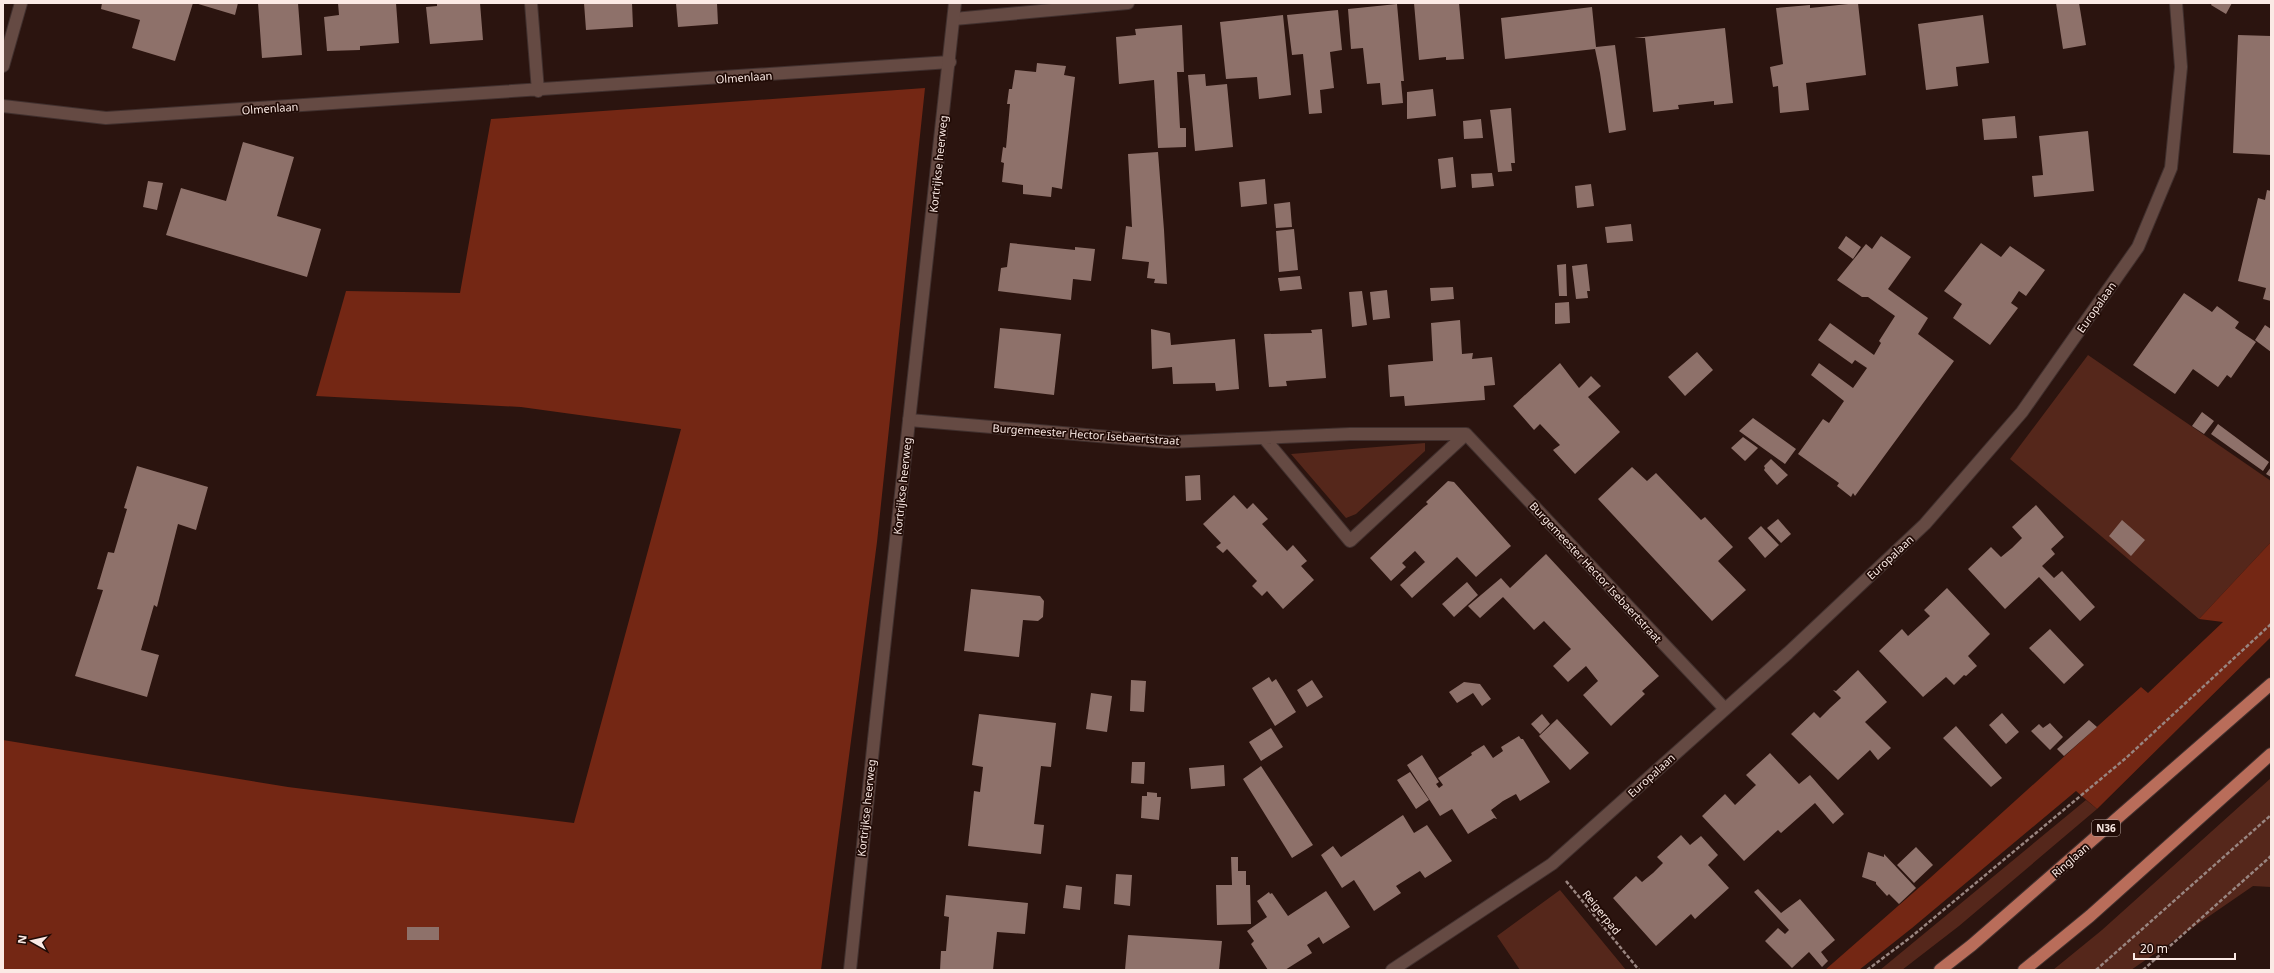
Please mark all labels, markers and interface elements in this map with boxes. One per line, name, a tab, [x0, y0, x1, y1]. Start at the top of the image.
street label: Olmenlaan	[715, 68, 773, 86]
street label: Olmenlaan	[241, 99, 299, 117]
street label: Kortrijkse heerweg	[925, 115, 951, 213]
street label: Europalaan	[2073, 279, 2119, 335]
street label: Burgemeester Hector Isebaertstraat	[992, 420, 1180, 448]
street label: Kortrijkse heerweg	[889, 437, 915, 535]
street label: Burgemeester Hector Isebaertstraat	[1527, 498, 1665, 646]
street label: Europalaan	[1863, 531, 1917, 583]
street label: Europalaan	[1624, 750, 1678, 800]
street label: Kortrijkse heerweg	[853, 759, 879, 857]
road number: N36	[2092, 820, 2120, 836]
street label: Ringlaan	[2048, 840, 2092, 880]
street label: Reigerpad	[1579, 887, 1625, 937]
north arrow	[12, 921, 52, 961]
text: N	[14, 934, 30, 945]
scale bar	[2134, 935, 2235, 961]
text: 20 m	[2140, 940, 2168, 957]

